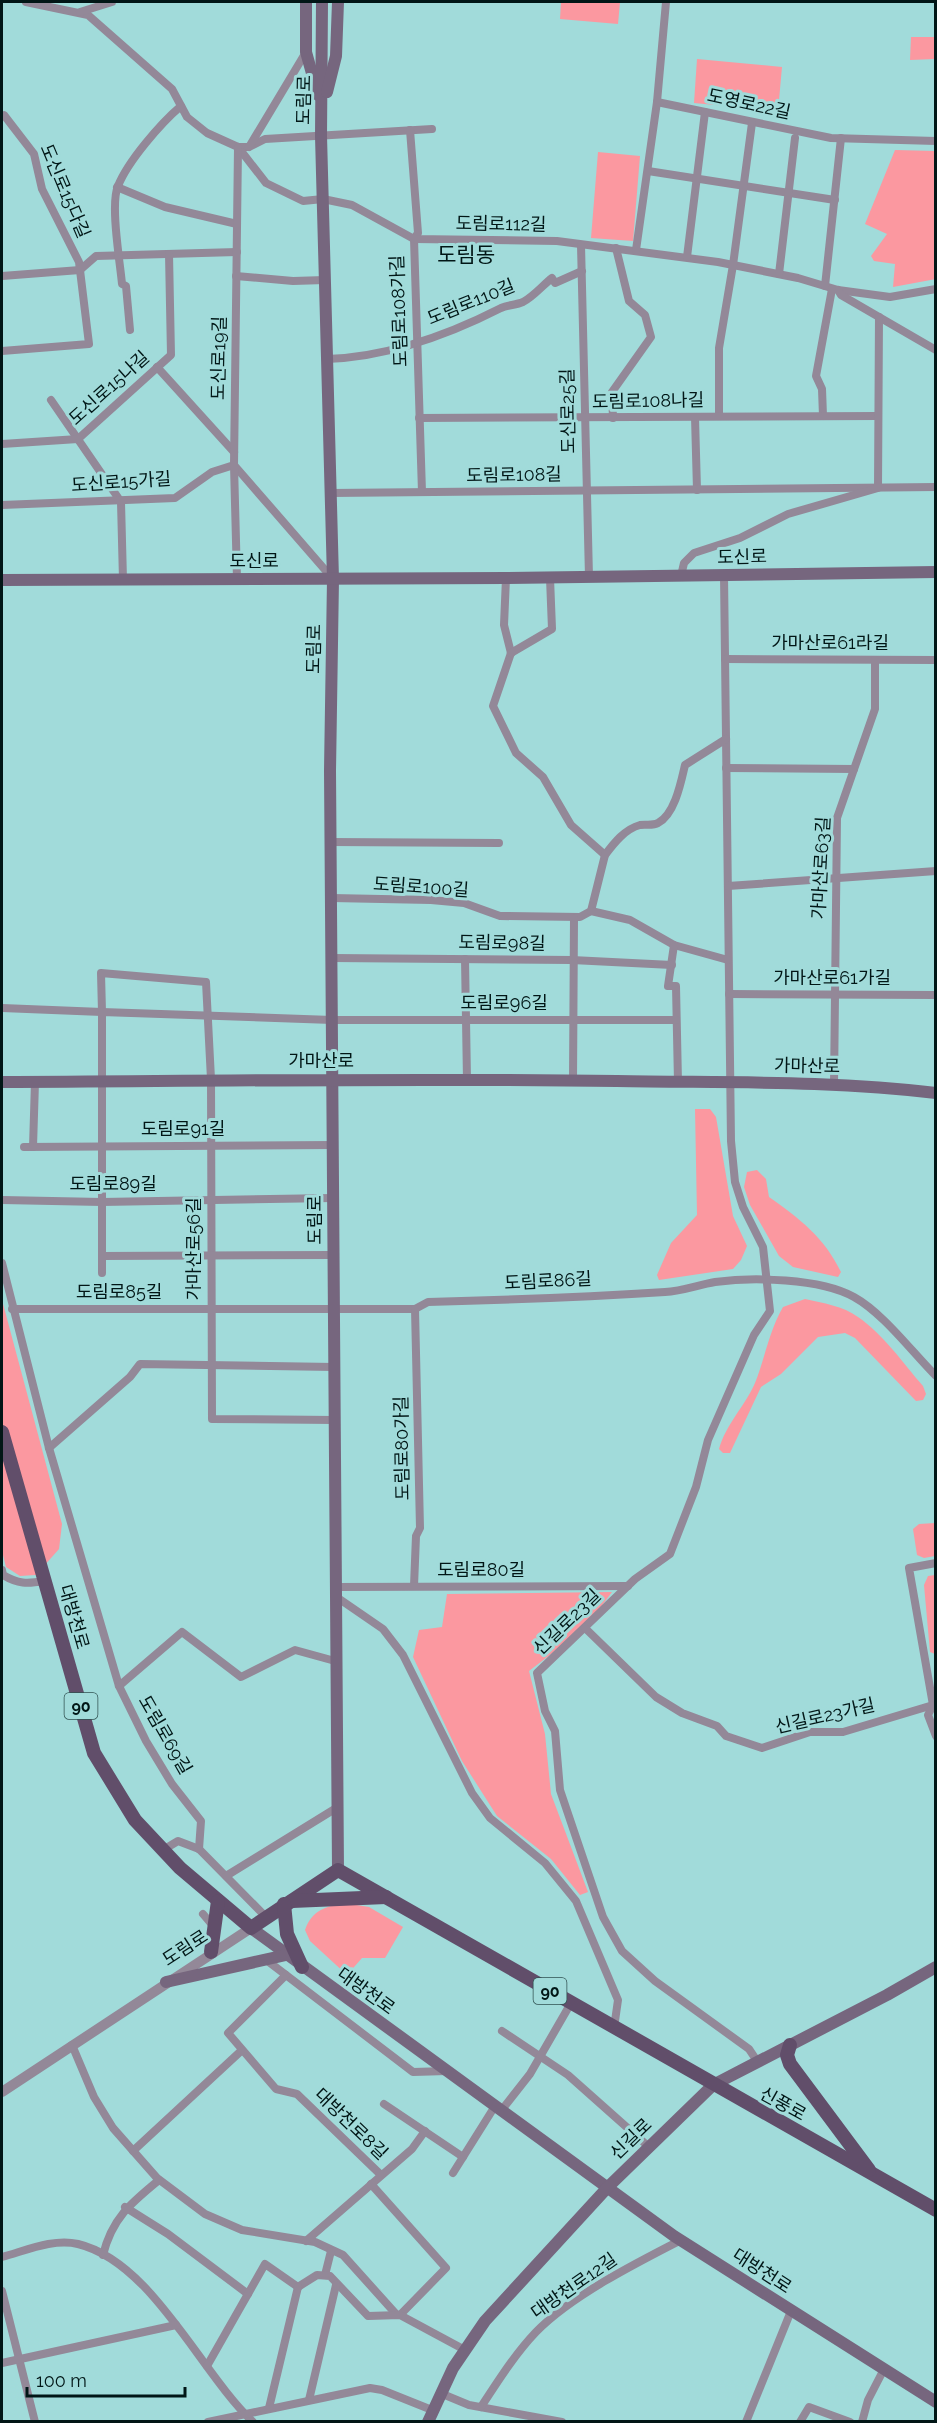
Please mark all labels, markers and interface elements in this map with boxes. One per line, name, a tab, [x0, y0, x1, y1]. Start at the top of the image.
street label: 도림로	[293, 75, 314, 125]
street label: 도영로22길	[705, 84, 793, 123]
street label: 도신로15다길	[36, 141, 95, 241]
street label: 도림로112길	[455, 212, 547, 235]
district label: 도림동	[437, 242, 495, 267]
street label: 도림로108가길	[386, 255, 411, 367]
street label: 도림로110길	[424, 274, 518, 329]
street label: 도신로19길	[207, 316, 230, 400]
street label: 도신로15나길	[64, 346, 153, 429]
street label: 도신로25길	[556, 368, 579, 454]
street label: 도림로108나길	[592, 389, 704, 412]
street label: 도림로108길	[466, 463, 562, 486]
street label: 도신로15가길	[70, 468, 172, 495]
street label: 도신로	[717, 546, 767, 567]
street label: 도신로	[229, 550, 279, 571]
street label: 도림로	[303, 624, 324, 674]
street label: 가마산로61라길	[771, 632, 889, 653]
street label: 가마산로63길	[807, 816, 834, 920]
street label: 도림로100길	[372, 873, 470, 900]
street label: 도림로98길	[458, 931, 546, 954]
street label: 가마산로61가길	[773, 967, 891, 988]
street label: 도림로96길	[460, 992, 548, 1013]
street label: 가마산로	[288, 1050, 354, 1071]
street label: 가마산로	[774, 1054, 840, 1077]
street label: 도림로91길	[141, 1118, 225, 1139]
street label: 도림로89길	[69, 1173, 157, 1194]
street label: 도림로	[304, 1195, 325, 1245]
street label: 가마산로56길	[183, 1197, 204, 1301]
street label: 도림로86길	[504, 1268, 592, 1293]
street label: 도림로85길	[76, 1281, 162, 1302]
street label: 도림로80가길	[390, 1396, 413, 1500]
street label: 도림로80길	[437, 1559, 525, 1580]
street label: 대방천로	[55, 1582, 94, 1652]
street label: 신길로23길	[529, 1584, 605, 1659]
street label: 도림로69길	[134, 1692, 196, 1778]
road number: 90	[64, 1693, 98, 1719]
street label: 신길로23가길	[773, 1694, 877, 1737]
street label: 도림로	[158, 1925, 211, 1970]
street label: 대방천로	[333, 1963, 399, 2019]
road number: 90	[534, 1978, 566, 2004]
street label: 신풍로	[756, 2082, 810, 2125]
street label: 대방천로8길	[310, 2084, 392, 2164]
street label: 신길로	[605, 2114, 656, 2163]
street label: 대방천로	[729, 2244, 796, 2297]
street label: 대방천로12길	[527, 2248, 621, 2323]
scale bar	[27, 2360, 184, 2398]
text: 100 m	[36, 2370, 87, 2391]

